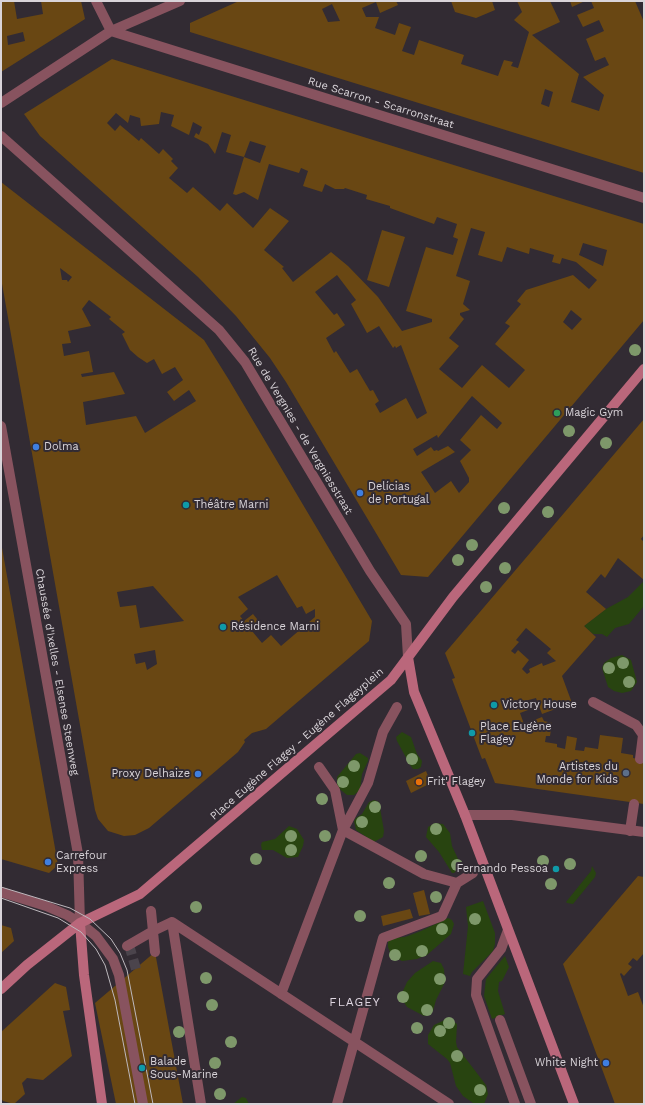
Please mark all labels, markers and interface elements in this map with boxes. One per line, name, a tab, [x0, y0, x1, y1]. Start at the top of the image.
street label: Rue Scarron - Scarronstraat	[306, 74, 456, 132]
street label: Rue de Vergnies - de Vergniesstraat	[245, 345, 355, 517]
place label: Magic Gym	[565, 406, 623, 420]
marker: Magic Gym	[552, 408, 562, 418]
place label: Dolma	[44, 440, 79, 454]
marker: Dolma	[31, 442, 41, 452]
place label: Delícias de Portugal	[368, 480, 429, 506]
marker: Delícias de Portugal	[355, 488, 365, 498]
place label: Théâtre Marni	[194, 498, 268, 512]
marker: Théâtre Marni	[181, 500, 191, 510]
street label: Chaussée d'Ixelles - Elsense Steenweg	[32, 568, 82, 776]
place label: Résidence Marni	[231, 620, 319, 634]
marker: Résidence Marni	[218, 622, 228, 632]
street label: Place Eugène Flagey - Eugène Flageyplein	[208, 665, 386, 823]
place label: Victory House	[502, 698, 577, 712]
marker: Victory House	[489, 700, 499, 710]
place label: Place Eugène Flagey	[480, 720, 552, 746]
marker: Place Eugène Flagey	[467, 728, 477, 738]
place label: Artistes du Monde for Kids	[536, 760, 618, 786]
place label: Proxy Delhaize	[112, 767, 190, 781]
marker: Artistes du Monde for Kids	[621, 768, 631, 778]
marker: Proxy Delhaize	[193, 769, 203, 779]
place label: Frit' Flagey	[427, 775, 486, 789]
marker: Frit' Flagey	[414, 777, 424, 787]
place label: Carrefour Express	[56, 849, 107, 875]
marker: Carrefour Express	[43, 857, 53, 867]
place label: Fernando Pessoa	[457, 862, 548, 876]
marker: Fernando Pessoa	[551, 864, 561, 874]
district label: FLAGEY	[329, 995, 381, 1009]
place label: Balade Sous-Marine	[150, 1055, 218, 1081]
place label: White Night	[535, 1056, 598, 1070]
marker: White Night	[601, 1058, 611, 1068]
marker: Balade Sous-Marine	[137, 1063, 147, 1073]

